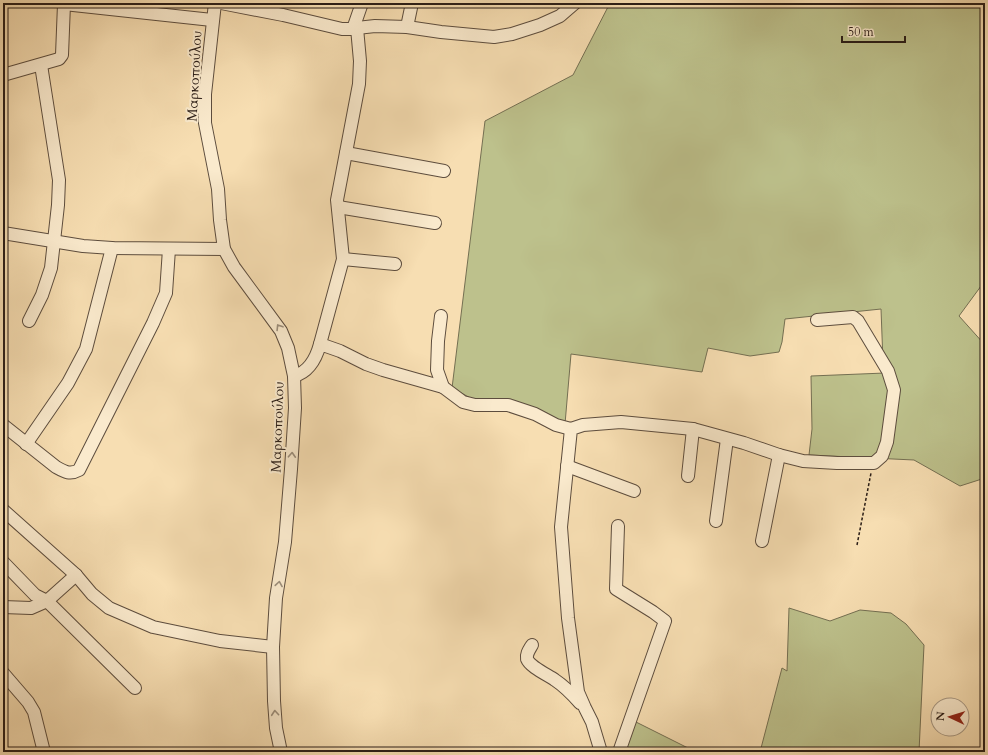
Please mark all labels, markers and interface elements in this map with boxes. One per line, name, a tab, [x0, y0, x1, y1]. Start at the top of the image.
scale bar	[842, 18, 905, 44]
text: 50 m	[848, 24, 875, 40]
street label: Μαρκοπούλου	[183, 30, 206, 122]
one-way arrow	[276, 325, 283, 332]
street label: Μαρκοπούλου	[266, 381, 289, 473]
one-way arrow	[288, 452, 296, 458]
one-way arrow	[274, 581, 283, 587]
north arrow	[930, 697, 970, 737]
one-way arrow	[271, 710, 280, 716]
text: N	[933, 711, 948, 722]

